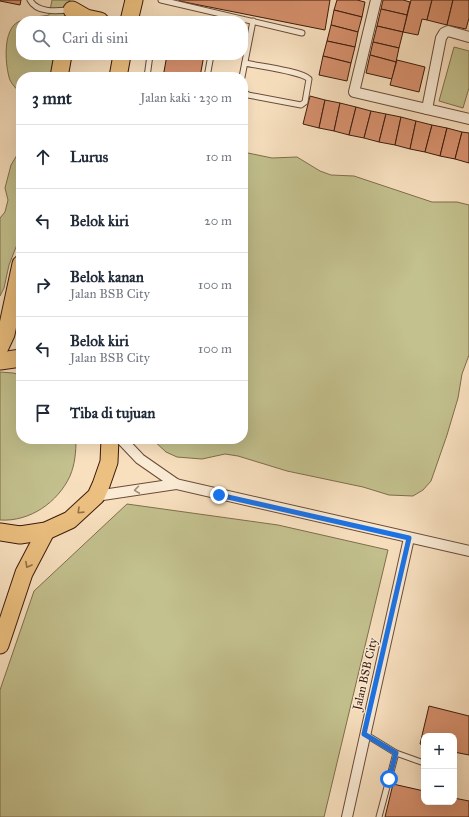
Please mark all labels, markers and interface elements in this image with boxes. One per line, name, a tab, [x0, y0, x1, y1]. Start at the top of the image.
search box	[16, 16, 248, 60]
icon: search	[30, 27, 52, 49]
text: Cari di sini	[62, 29, 128, 47]
text: 3 mnt	[32, 88, 72, 109]
text: Jalan kaki · 230 m	[140, 90, 232, 106]
icon: ahead	[32, 146, 54, 168]
text: Lurus	[70, 148, 108, 166]
text: 10 m	[206, 149, 232, 165]
icon: left	[32, 210, 54, 232]
text: Belok kiri	[70, 212, 129, 230]
text: 20 m	[204, 213, 232, 229]
text: Belok kanan	[70, 268, 144, 286]
icon: right	[32, 274, 54, 296]
text: 100 m	[198, 277, 232, 293]
text: Jalan BSB City	[70, 286, 150, 302]
text: Belok kiri	[70, 332, 129, 350]
icon: left	[32, 338, 54, 360]
text: 100 m	[198, 341, 232, 357]
text: Jalan BSB City	[70, 350, 150, 366]
icon: arrive	[32, 402, 54, 424]
text: Tiba di tujuan	[70, 404, 155, 422]
one-way arrow	[134, 485, 140, 494]
route end	[210, 486, 228, 504]
one-way arrow	[77, 506, 85, 514]
one-way arrow	[25, 561, 32, 569]
street label: Jalan BSB City	[349, 636, 381, 714]
map controls	[421, 733, 457, 805]
button: +	[421, 733, 457, 769]
button: −	[421, 769, 457, 805]
route start	[380, 770, 398, 788]

